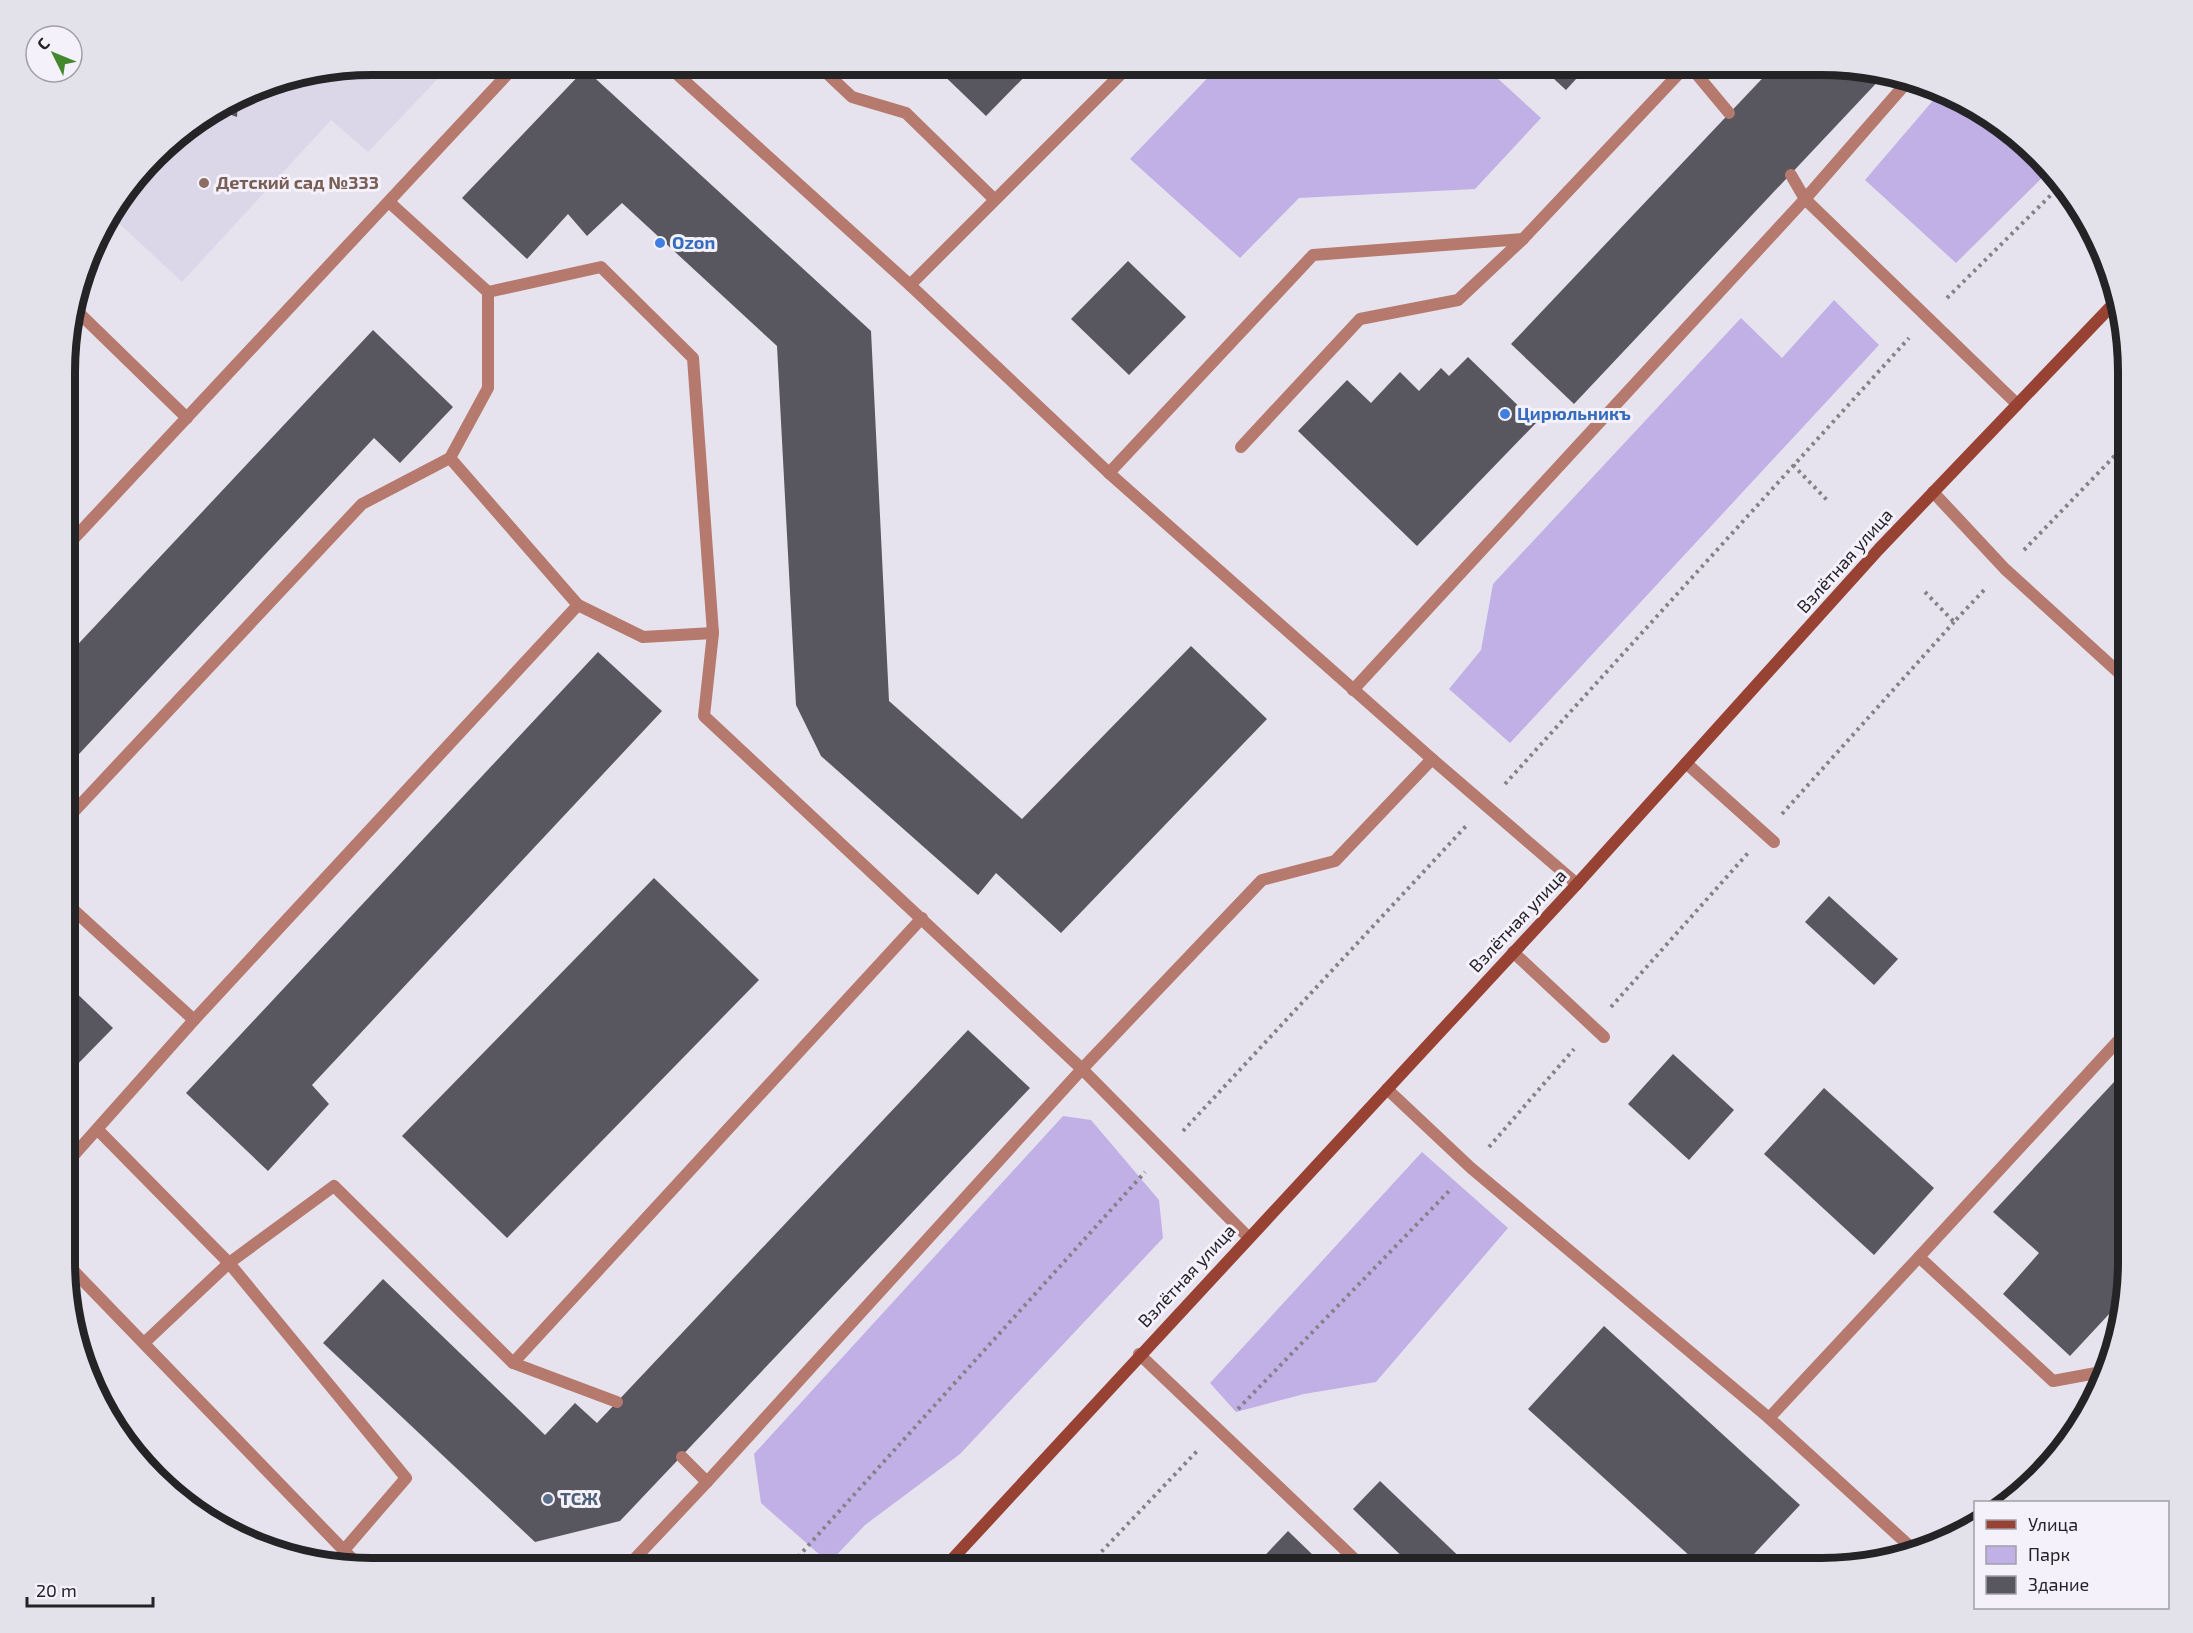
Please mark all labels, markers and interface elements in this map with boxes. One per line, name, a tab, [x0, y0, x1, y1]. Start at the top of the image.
north arrow	[24, 24, 84, 84]
text: С	[33, 34, 53, 53]
place label: Детский сад №333	[216, 171, 379, 193]
marker: Детский сад №333	[197, 176, 211, 190]
place label: Ozon	[672, 231, 715, 253]
marker: Ozon	[653, 236, 667, 250]
place label: Цирюльникъ	[1517, 402, 1631, 424]
marker: Цирюльникъ	[1498, 407, 1512, 421]
street label: Взлётная улица	[1792, 504, 1897, 617]
street label: Взлётная улица	[1464, 864, 1571, 976]
street label: Взлётная улица	[1133, 1219, 1240, 1331]
place label: ТСЖ	[560, 1487, 598, 1509]
marker: ТСЖ	[541, 1492, 555, 1506]
legend	[1974, 1501, 2169, 1609]
text: Улица	[2028, 1513, 2078, 1535]
text: Парк	[2028, 1543, 2070, 1565]
scale bar	[27, 1570, 153, 1608]
text: Здание	[2028, 1573, 2089, 1595]
text: 20 m	[36, 1579, 77, 1601]

